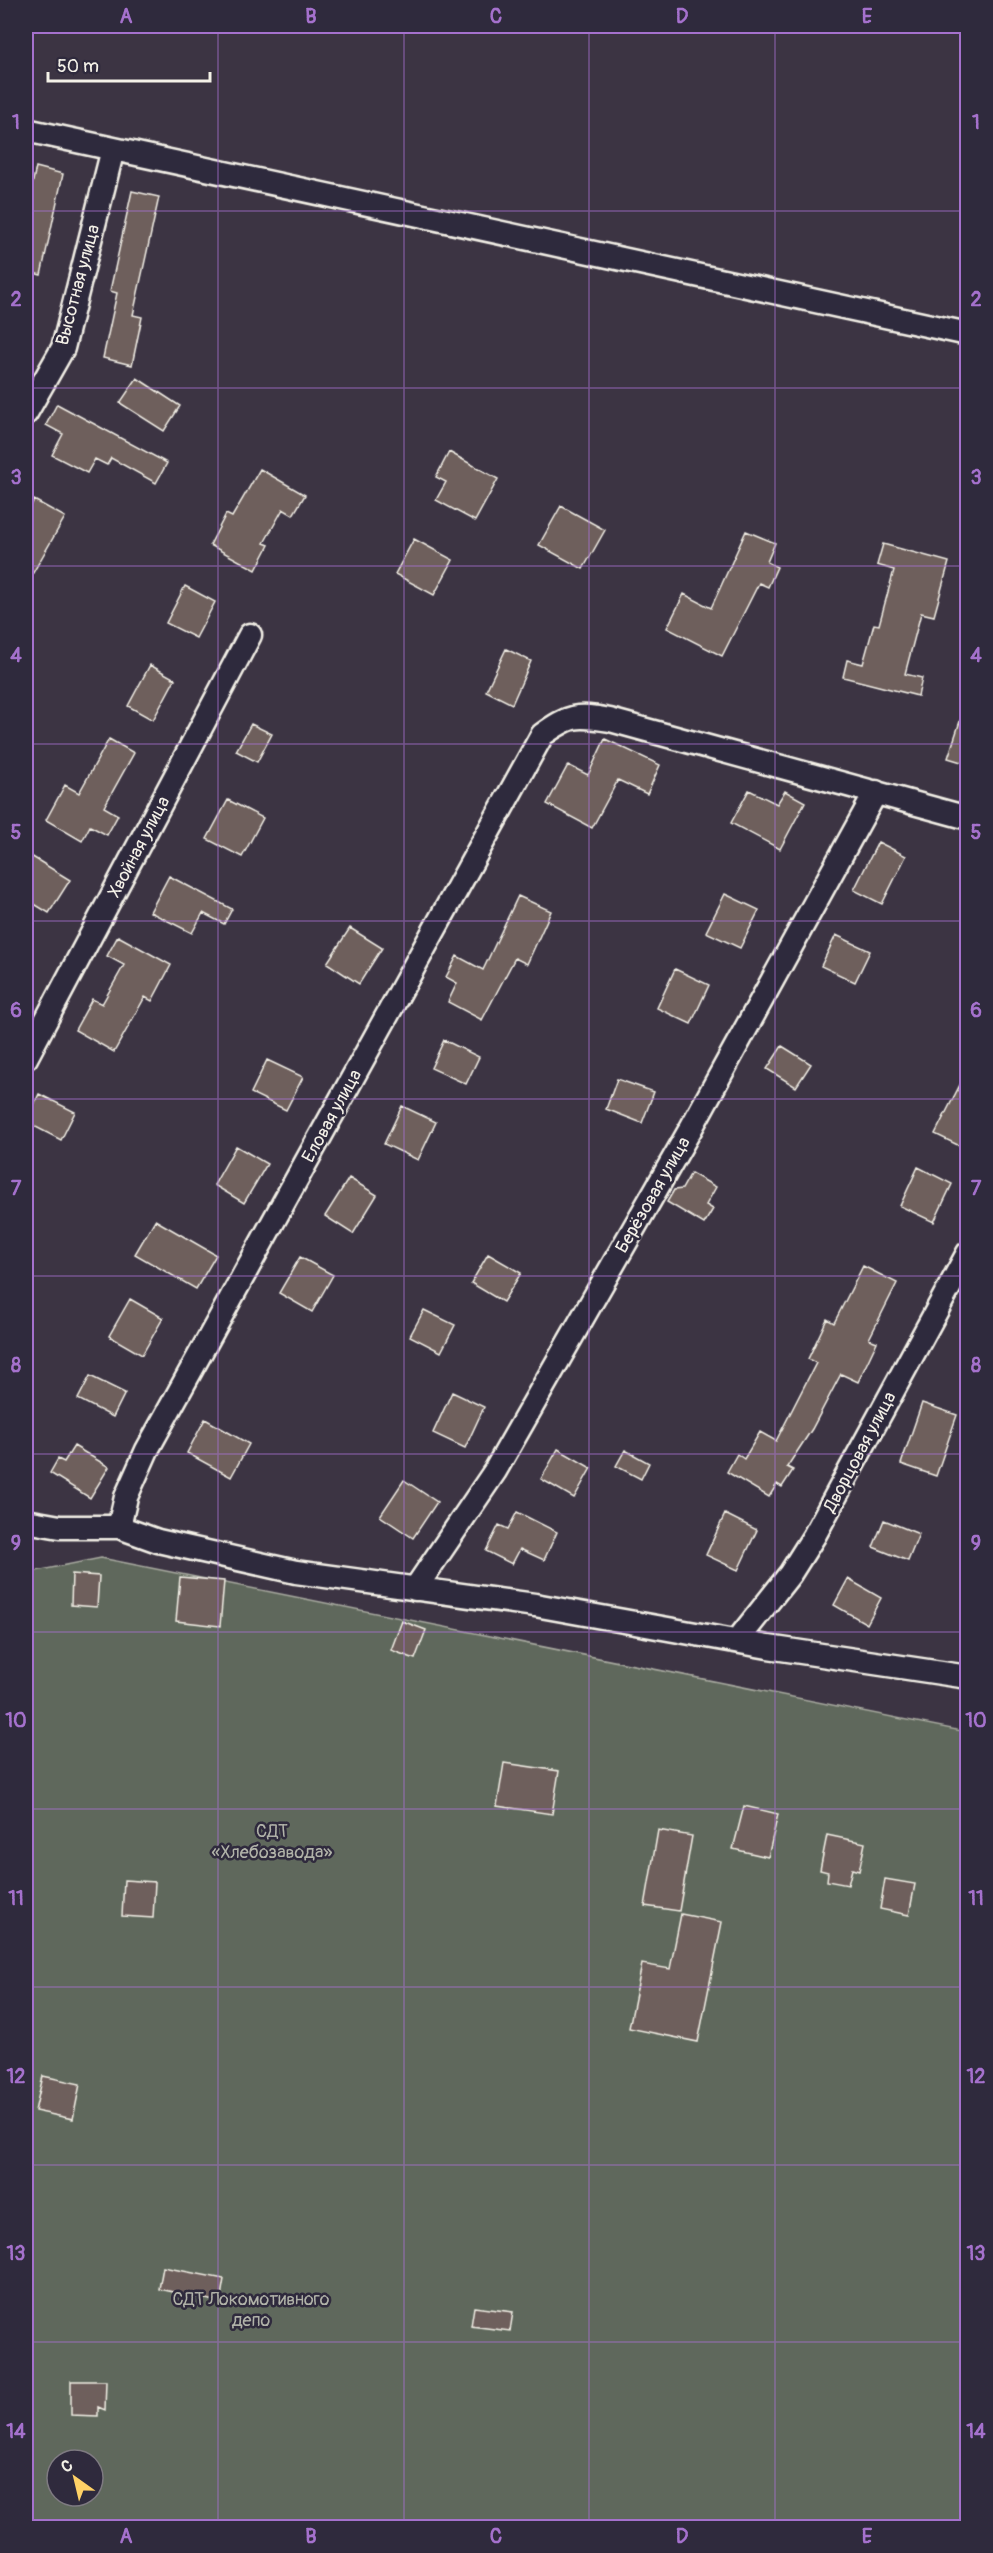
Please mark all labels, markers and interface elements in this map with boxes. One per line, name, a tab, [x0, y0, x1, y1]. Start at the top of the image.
text: A	[120, 4, 133, 29]
text: B	[305, 4, 317, 29]
text: C	[490, 4, 502, 29]
text: D	[676, 4, 689, 29]
text: E	[862, 4, 873, 29]
scale bar	[48, 45, 210, 83]
text: 50 m	[57, 55, 99, 78]
text: 1	[12, 110, 20, 135]
text: 1	[972, 110, 980, 135]
street label: Высотная улица	[51, 222, 105, 348]
text: 2	[10, 287, 22, 312]
text: 2	[970, 287, 982, 312]
text: 3	[10, 465, 22, 490]
text: 3	[970, 465, 982, 490]
text: 4	[10, 643, 22, 668]
text: 4	[970, 643, 982, 668]
street label: Хвойная улица	[103, 792, 175, 902]
text: 5	[11, 820, 22, 845]
text: 5	[971, 820, 982, 845]
text: 6	[10, 998, 22, 1023]
text: 6	[970, 998, 982, 1023]
street label: Еловая улица	[297, 1065, 367, 1167]
street label: Берёзовая улица	[610, 1133, 696, 1257]
text: 7	[11, 1176, 22, 1201]
text: 7	[971, 1176, 982, 1201]
text: 8	[11, 1353, 21, 1378]
text: 8	[971, 1353, 981, 1378]
street label: Дворцовая улица	[818, 1388, 901, 1517]
text: 9	[11, 1531, 21, 1556]
text: 9	[971, 1531, 981, 1556]
text: 10	[5, 1708, 27, 1733]
text: 10	[965, 1708, 987, 1733]
park label: СДТ «Хлебозавода»	[212, 1820, 332, 1864]
text: 11	[8, 1886, 24, 1911]
text: 11	[968, 1886, 984, 1911]
text: 12	[7, 2064, 26, 2089]
text: 12	[967, 2064, 986, 2089]
text: 13	[7, 2241, 25, 2266]
text: 13	[967, 2241, 985, 2266]
park label: СДТ Локомотивного депо	[172, 2288, 330, 2332]
text: 14	[6, 2419, 26, 2444]
text: 14	[966, 2419, 986, 2444]
north arrow	[45, 2448, 105, 2508]
text: С	[57, 2455, 77, 2477]
text: A	[120, 2524, 133, 2549]
text: B	[305, 2524, 317, 2549]
text: C	[490, 2524, 502, 2549]
text: D	[676, 2524, 689, 2549]
text: E	[862, 2524, 873, 2549]

